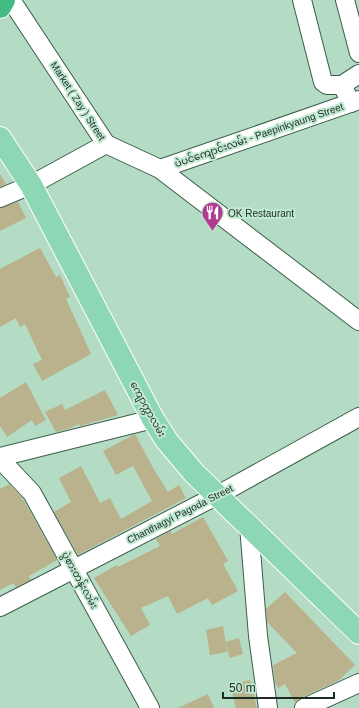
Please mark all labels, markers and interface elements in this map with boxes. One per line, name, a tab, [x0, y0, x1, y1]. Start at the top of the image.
street label: Market ( Zay ) Street	[48, 60, 108, 143]
street label: ပဲပင်ကျောင်းလမ်း - Paepinkyaung Street	[173, 99, 346, 172]
restaurant icon: OK Restaurant	[199, 200, 225, 233]
place label: OK Restaurant	[228, 208, 294, 219]
street label: ကျောက္ကာလမ်း	[126, 378, 170, 440]
street label: Chanthagyi Pagoda Street	[125, 482, 235, 546]
street label: ပွဲစားတန်းလမ်း	[57, 549, 102, 612]
scale bar	[223, 674, 334, 700]
text: 50 m	[229, 681, 256, 695]

